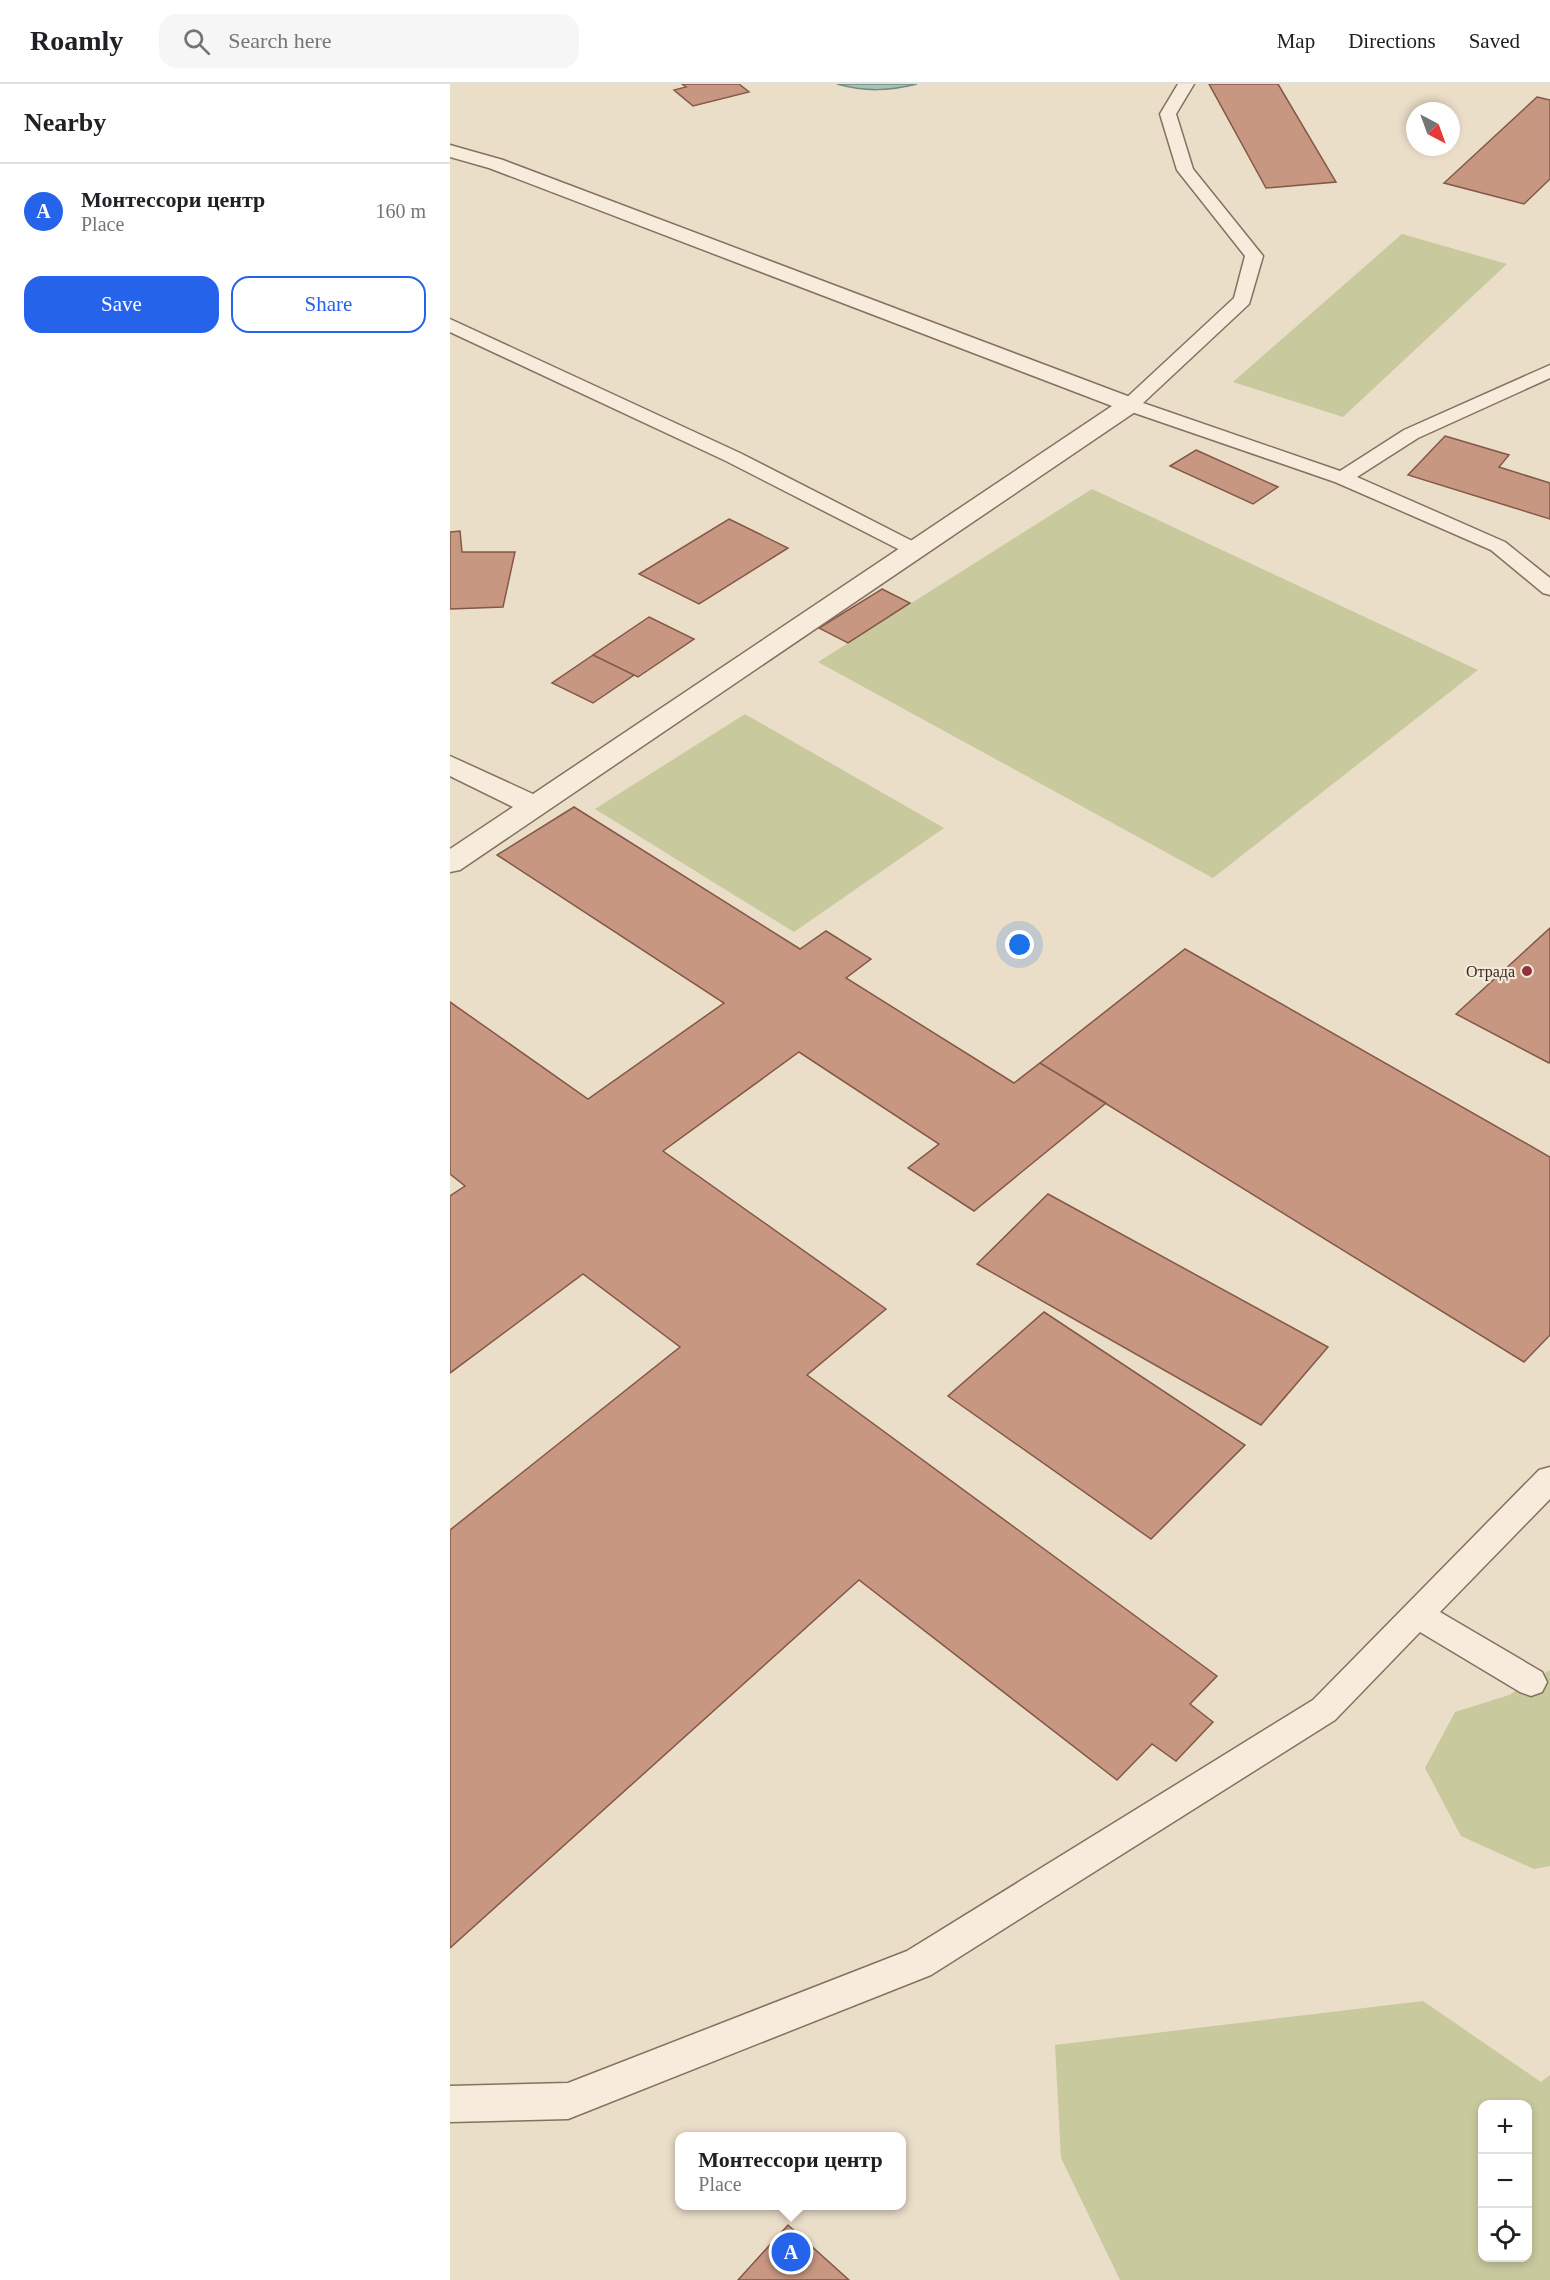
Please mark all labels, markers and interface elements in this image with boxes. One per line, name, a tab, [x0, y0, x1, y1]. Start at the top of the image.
search box	[159, 14, 579, 68]
text: Roamly	[30, 25, 123, 56]
icon: search	[180, 25, 213, 58]
text: Search here	[228, 28, 332, 53]
text: Map	[1277, 29, 1315, 53]
text: Directions	[1348, 29, 1436, 53]
text: Saved	[1469, 29, 1520, 53]
north arrow	[1406, 102, 1460, 156]
text: Nearby	[24, 108, 106, 137]
text: Монтессори центр	[81, 187, 265, 212]
text: A	[36, 200, 51, 222]
text: 160 m	[375, 200, 426, 222]
text: Place	[81, 213, 124, 235]
button: Save	[24, 276, 219, 333]
button: Share	[231, 276, 426, 333]
your location	[1005, 930, 1034, 959]
place label: Отрада	[1466, 963, 1515, 981]
marker: Отрада	[1520, 964, 1534, 978]
map controls	[1478, 2100, 1532, 2262]
button: +	[1478, 2100, 1532, 2154]
popup	[675, 2132, 906, 2210]
text: Монтессори центр	[698, 2147, 883, 2172]
button: −	[1478, 2154, 1532, 2208]
text: Place	[698, 2173, 742, 2195]
button: locate	[1478, 2208, 1532, 2262]
pin: A	[772, 2230, 810, 2274]

